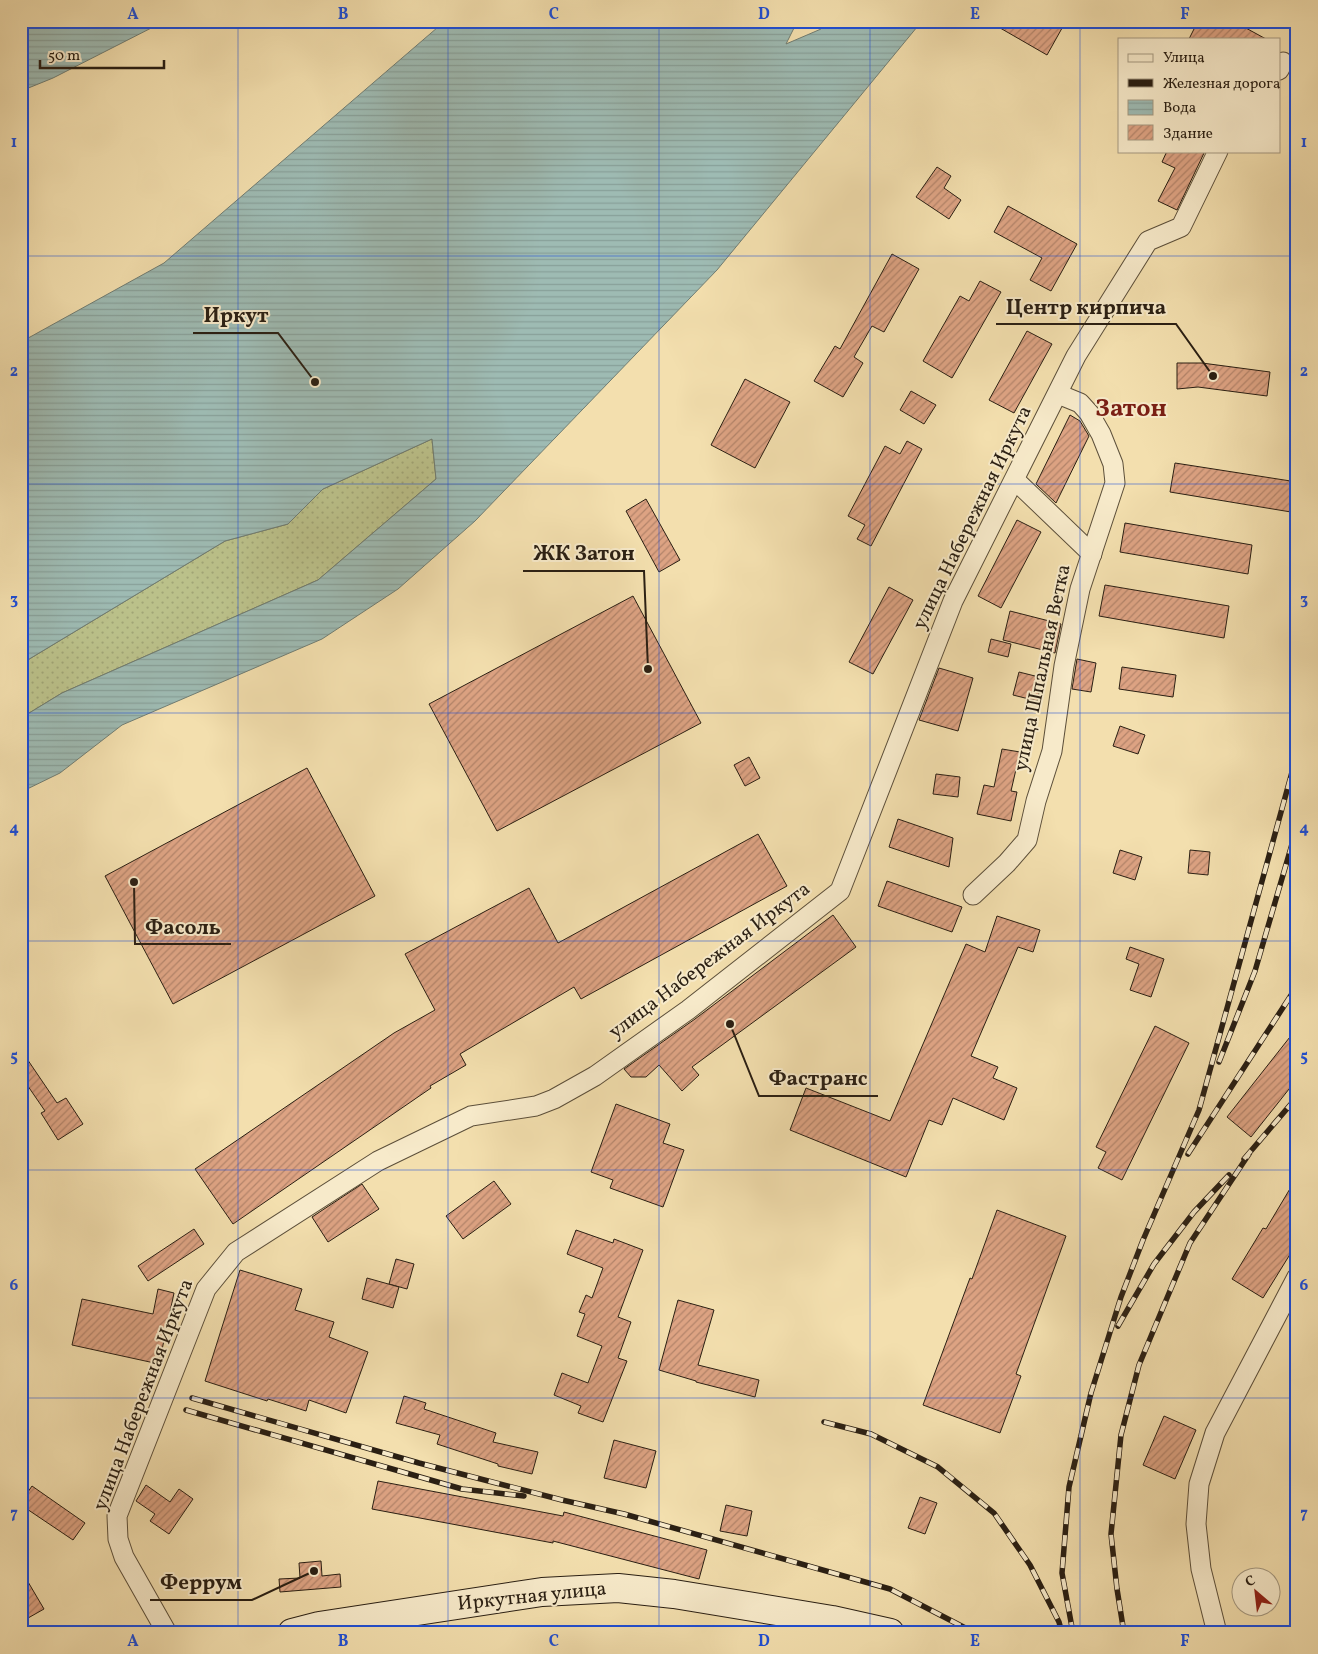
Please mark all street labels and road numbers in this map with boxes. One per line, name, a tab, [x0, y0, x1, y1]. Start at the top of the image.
street label: улица Набережная Иркута	[906, 401, 1040, 635]
street label: улица Шпальная Ветка	[1007, 562, 1079, 774]
street label: улица Набережная Иркута	[603, 876, 817, 1046]
street label: улица Набережная Иркута	[87, 1275, 201, 1515]
street label: Иркутная улица	[456, 1575, 608, 1619]

